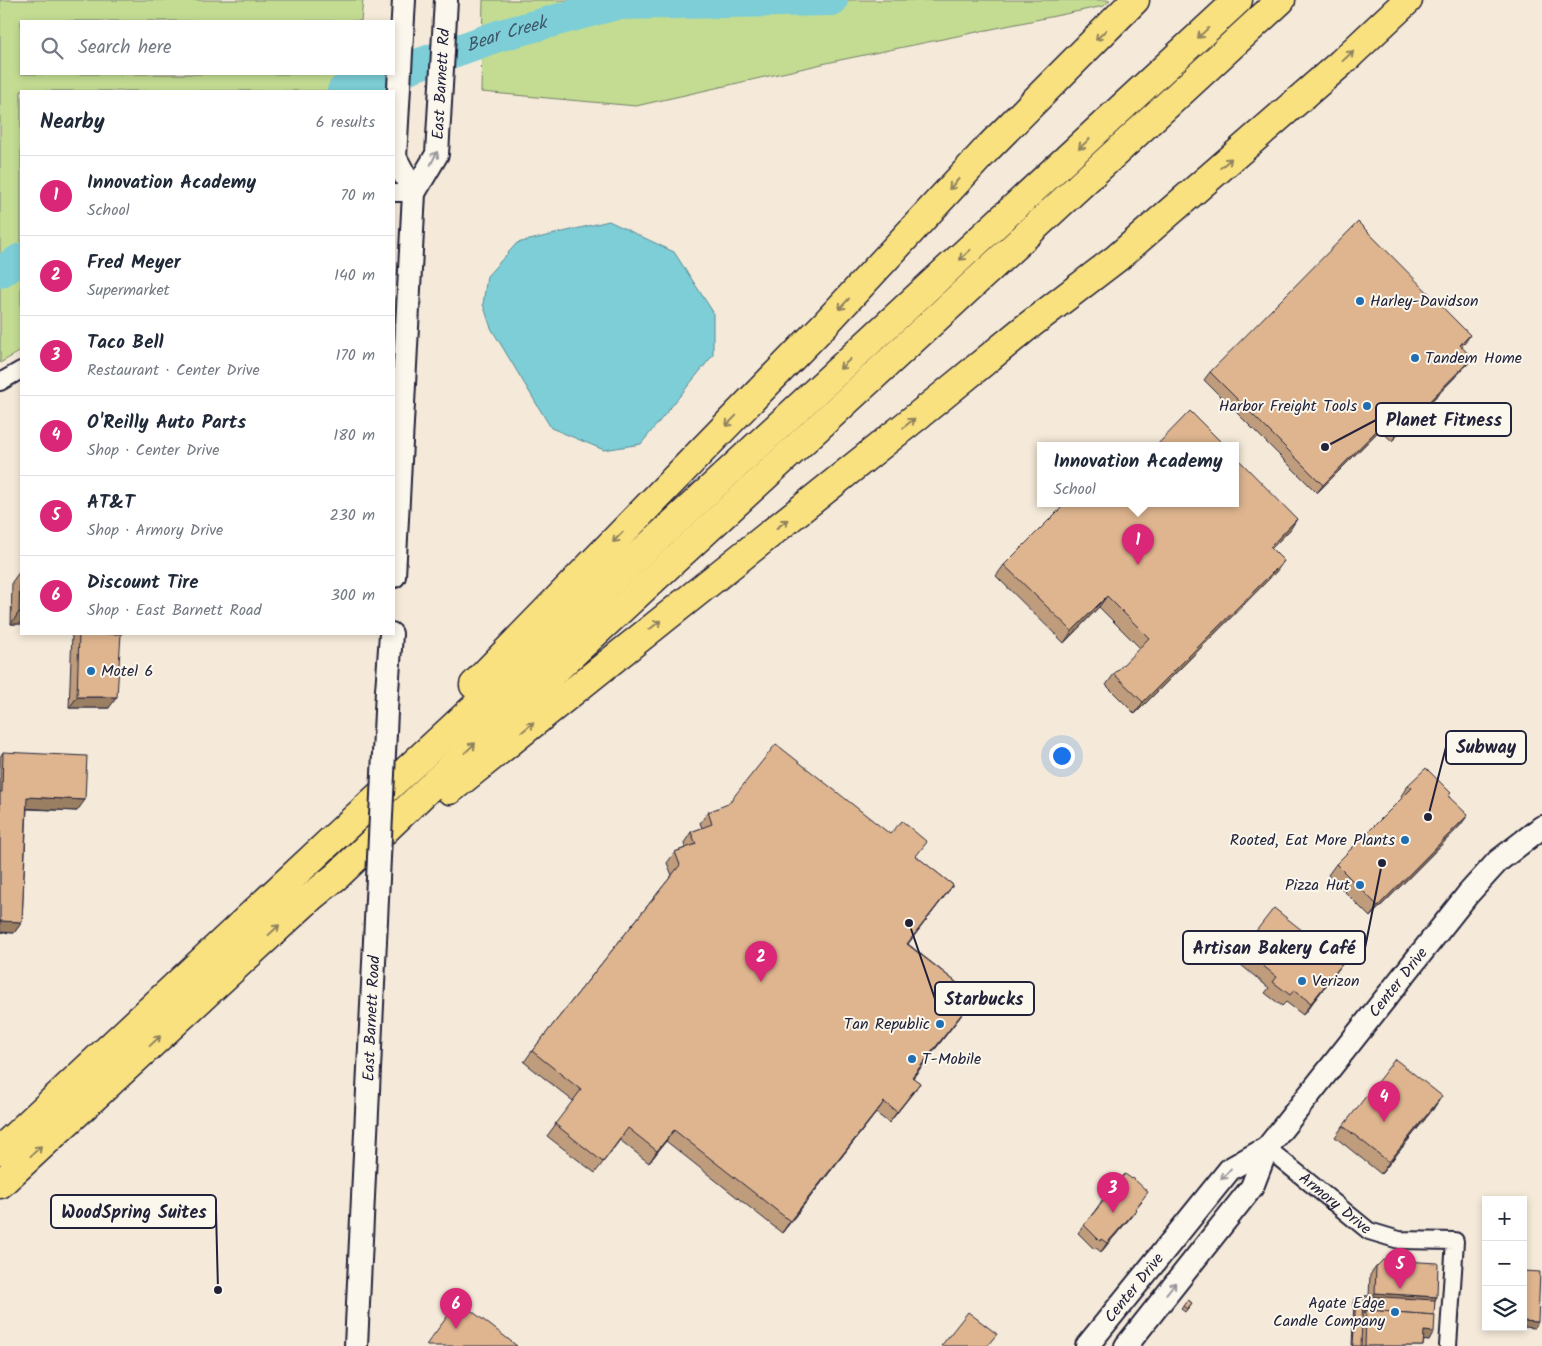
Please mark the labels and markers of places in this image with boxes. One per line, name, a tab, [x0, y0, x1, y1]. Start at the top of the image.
place label: Harley-Davidson	[1370, 289, 1478, 314]
marker: Harley-Davidson	[1354, 295, 1366, 307]
place label: Tandem Home	[1425, 346, 1522, 371]
marker: Tandem Home	[1409, 352, 1421, 364]
place label: Harbor Freight Tools	[1219, 394, 1357, 419]
marker: Harbor Freight Tools	[1361, 400, 1373, 412]
callout: Planet Fitness	[1376, 403, 1511, 436]
pin: 1	[1122, 524, 1154, 565]
place label: Motel 6	[101, 659, 154, 684]
marker: Motel 6	[85, 665, 97, 677]
callout: Subway	[1446, 731, 1526, 764]
place label: Rooted, Eat More Plants	[1230, 828, 1395, 853]
marker: Rooted, Eat More Plants	[1399, 834, 1411, 846]
place label: Pizza Hut	[1285, 873, 1351, 898]
marker: Pizza Hut	[1354, 879, 1366, 891]
callout: Artisan Bakery Café	[1183, 931, 1365, 964]
pin: 2	[745, 941, 777, 982]
place label: Verizon	[1312, 969, 1360, 994]
marker: Verizon	[1296, 975, 1308, 987]
callout: Starbucks	[935, 982, 1034, 1015]
place label: Tan Republic	[844, 1012, 930, 1037]
marker: Tan Republic	[934, 1018, 946, 1030]
place label: T-Mobile	[922, 1047, 981, 1072]
marker: T-Mobile	[906, 1053, 918, 1065]
pin: 4	[1368, 1081, 1400, 1122]
pin: 3	[1097, 1172, 1129, 1213]
callout: WoodSpring Suites	[51, 1195, 216, 1228]
pin: 5	[1384, 1248, 1416, 1289]
pin: 6	[440, 1288, 472, 1329]
place label: Agate Edge Candle Company	[1273, 1291, 1385, 1334]
marker: Agate Edge Candle Company	[1389, 1306, 1401, 1318]

